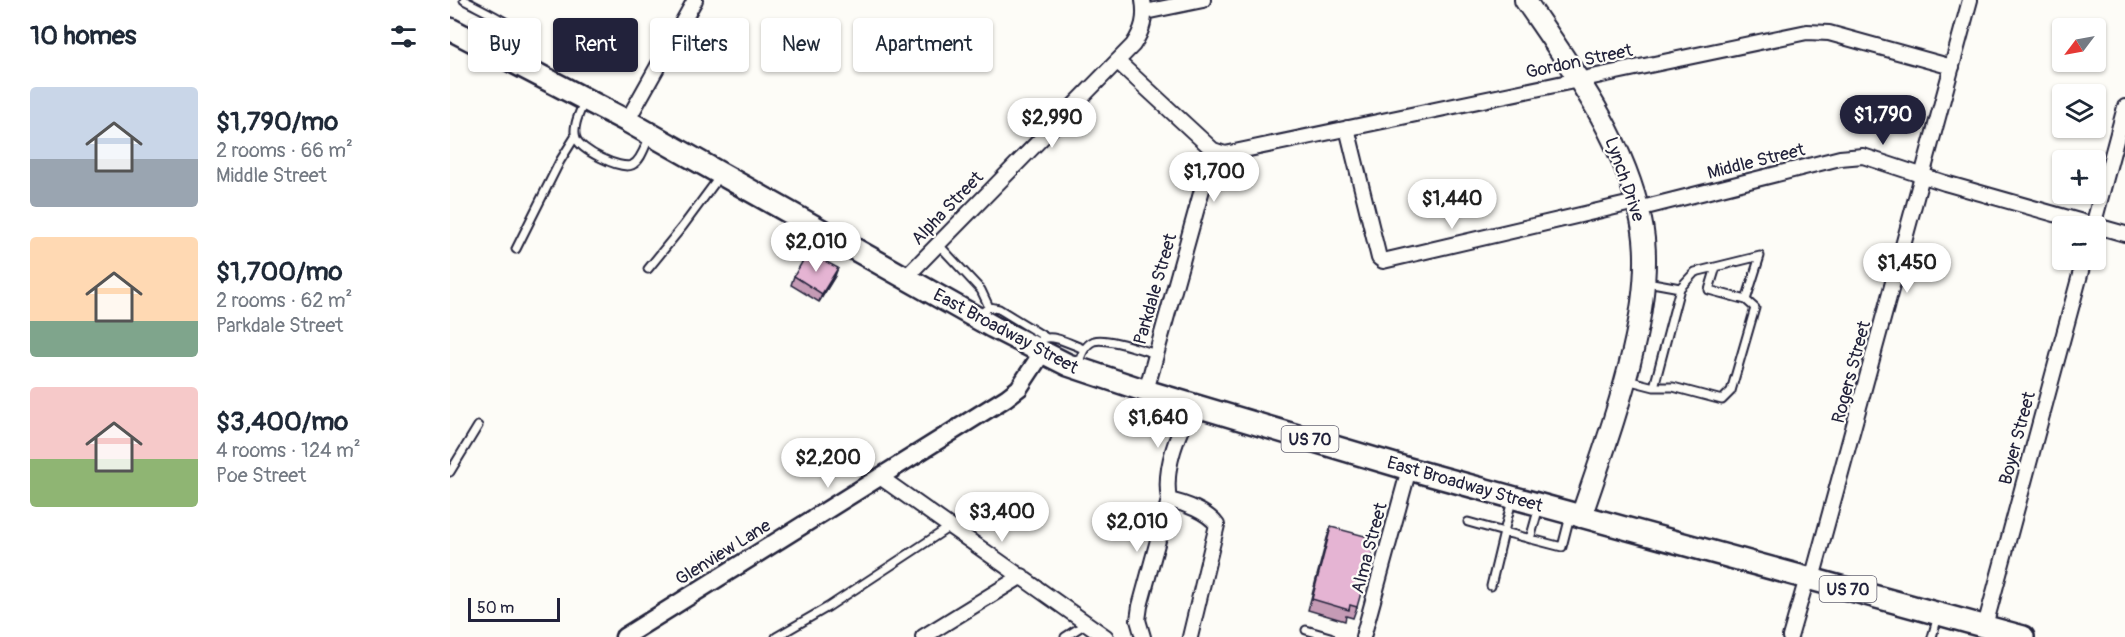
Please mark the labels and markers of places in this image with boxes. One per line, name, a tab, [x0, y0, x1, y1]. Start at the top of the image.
pin: $1,790	[1834, 95, 1932, 146]
pin: $2,990	[1003, 98, 1101, 149]
pin: $1,700	[1165, 152, 1263, 203]
pin: $1,440	[1403, 179, 1501, 230]
pin: $2,010	[767, 222, 865, 273]
pin: $1,450	[1858, 243, 1956, 294]
pin: $1,640	[1109, 398, 1207, 449]
pin: $2,200	[779, 438, 877, 489]
pin: $3,400	[953, 492, 1051, 543]
pin: $2,010	[1088, 502, 1186, 553]

